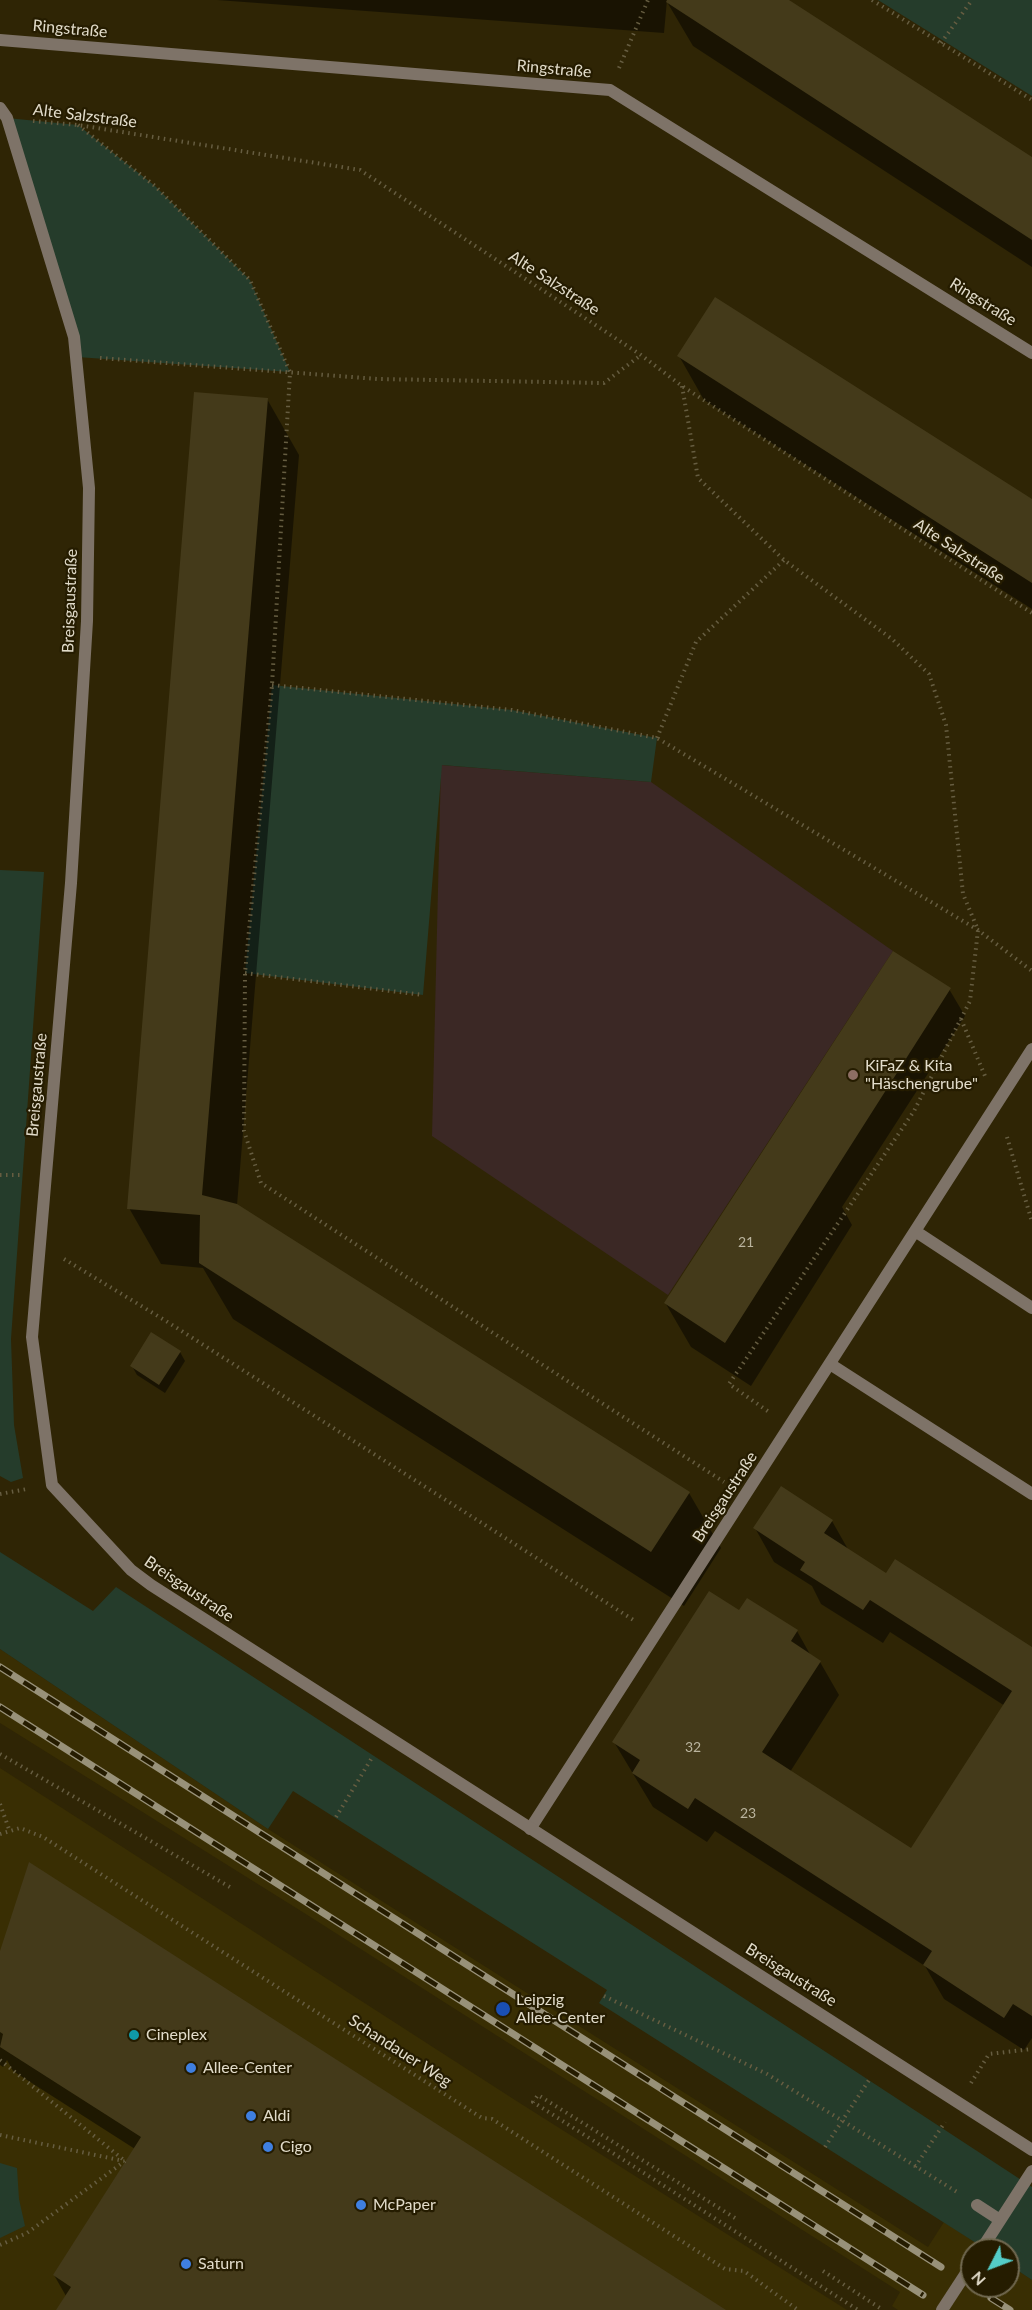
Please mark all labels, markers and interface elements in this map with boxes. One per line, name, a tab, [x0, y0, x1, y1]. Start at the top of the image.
street label: Ringstraße	[32, 16, 108, 42]
street label: Ringstraße	[516, 56, 592, 82]
street label: Alte Salzstraße	[32, 100, 138, 132]
street label: Alte Salzstraße	[505, 247, 603, 319]
street label: Ringstraße	[946, 274, 1020, 330]
street label: Alte Salzstraße	[910, 515, 1008, 587]
street label: Breisgaustraße	[59, 549, 81, 653]
street label: Breisgaustraße	[23, 1032, 51, 1138]
place label: KiFaZ & Kita "Häschengrube"	[865, 1056, 978, 1094]
marker: KiFaZ & Kita "Häschengrube"	[846, 1068, 860, 1082]
house number: 21	[738, 1234, 754, 1250]
street label: Breisgaustraße	[689, 1448, 761, 1546]
street label: Breisgaustraße	[140, 1552, 238, 1626]
house number: 32	[685, 1739, 701, 1755]
house number: 23	[740, 1805, 756, 1821]
street label: Breisgaustraße	[742, 1939, 840, 2011]
place label: Leipzig Allee-Center	[516, 1990, 605, 2028]
marker: Leipzig Allee-Center	[494, 2000, 512, 2018]
street label: Schandauer Weg	[345, 2011, 455, 2091]
place label: Cineplex	[146, 2025, 207, 2045]
marker: Cineplex	[127, 2028, 141, 2042]
place label: Allee-Center	[203, 2058, 292, 2078]
marker: Allee-Center	[184, 2061, 198, 2075]
place label: Aldi	[263, 2106, 290, 2126]
marker: Aldi	[244, 2109, 258, 2123]
place label: Cigo	[280, 2137, 312, 2157]
marker: Cigo	[261, 2140, 275, 2154]
place label: McPaper	[373, 2195, 436, 2215]
marker: McPaper	[354, 2198, 368, 2212]
north arrow	[960, 2238, 1020, 2298]
place label: Saturn	[198, 2254, 244, 2274]
marker: Saturn	[179, 2257, 193, 2271]
text: N	[967, 2268, 989, 2290]

